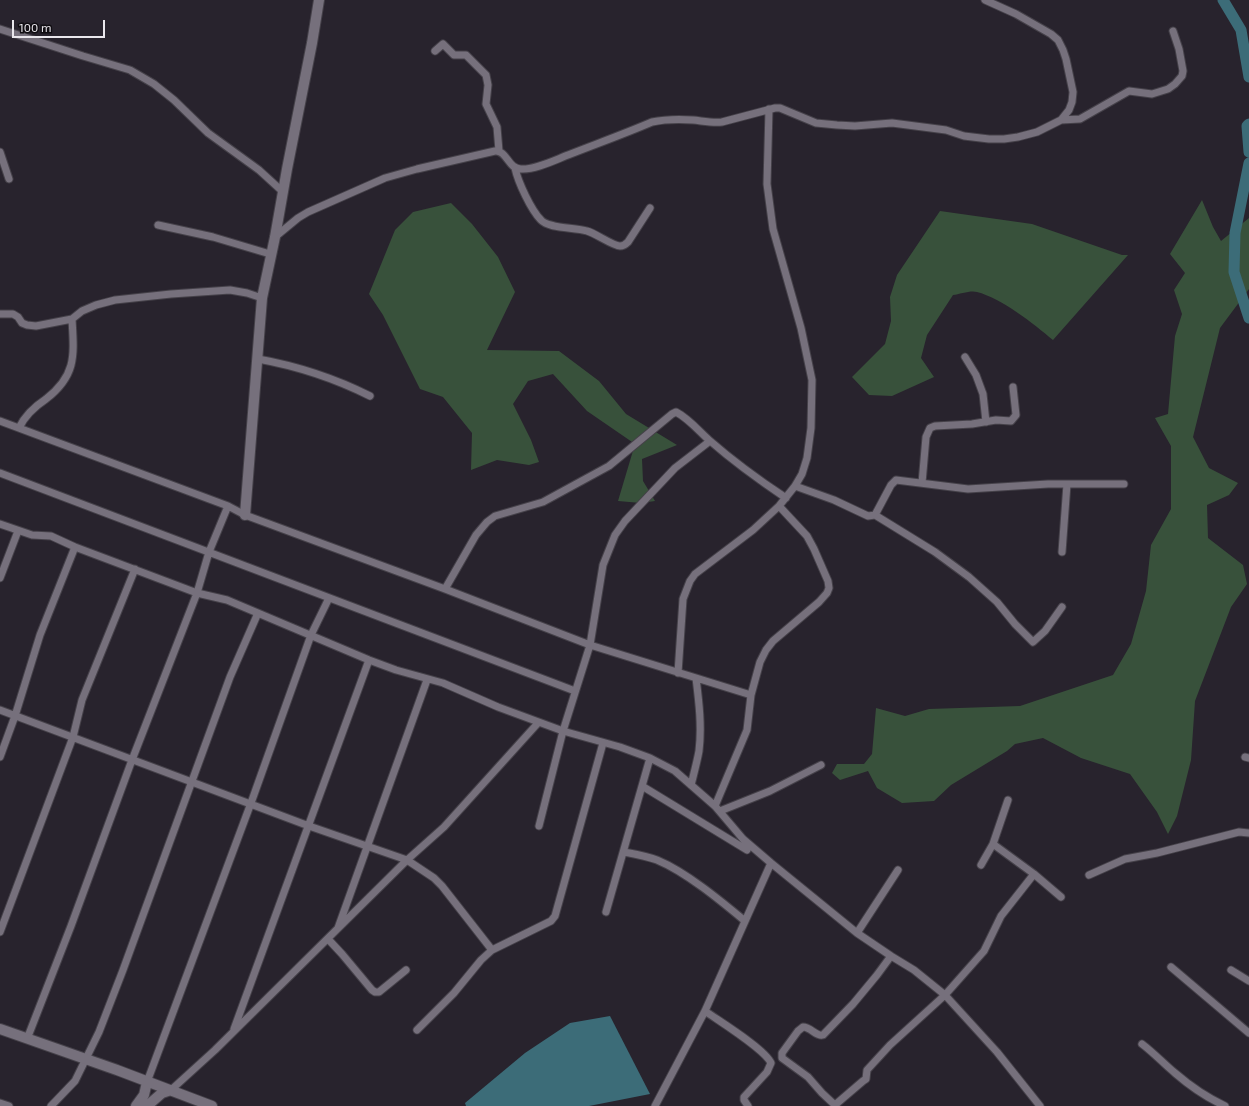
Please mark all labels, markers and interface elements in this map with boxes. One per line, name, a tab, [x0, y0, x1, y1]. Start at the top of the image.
scale bar	[14, 12, 107, 38]
text: 100 m	[19, 20, 51, 34]

